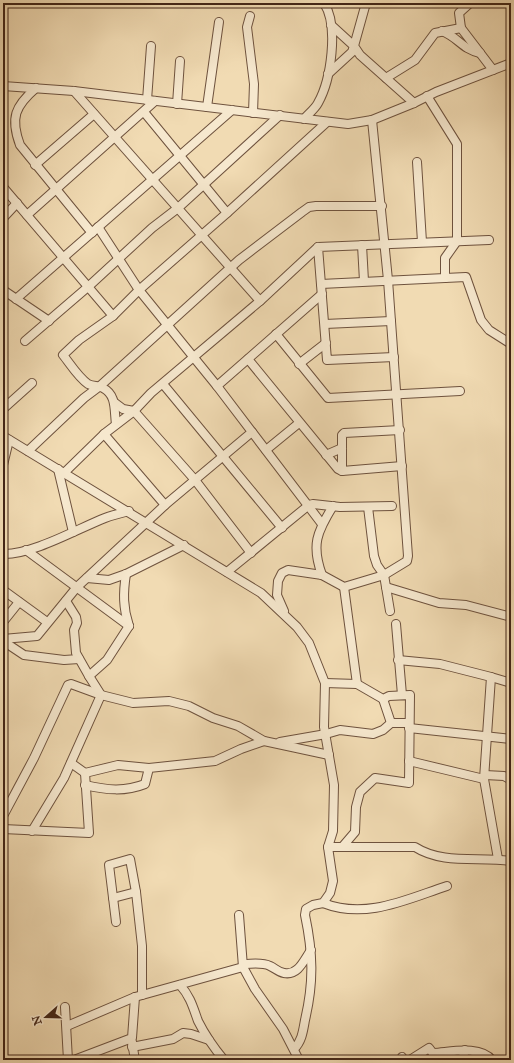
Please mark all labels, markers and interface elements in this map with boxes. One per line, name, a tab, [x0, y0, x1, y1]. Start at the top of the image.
north arrow	[26, 997, 66, 1037]
text: N	[29, 1013, 45, 1027]

